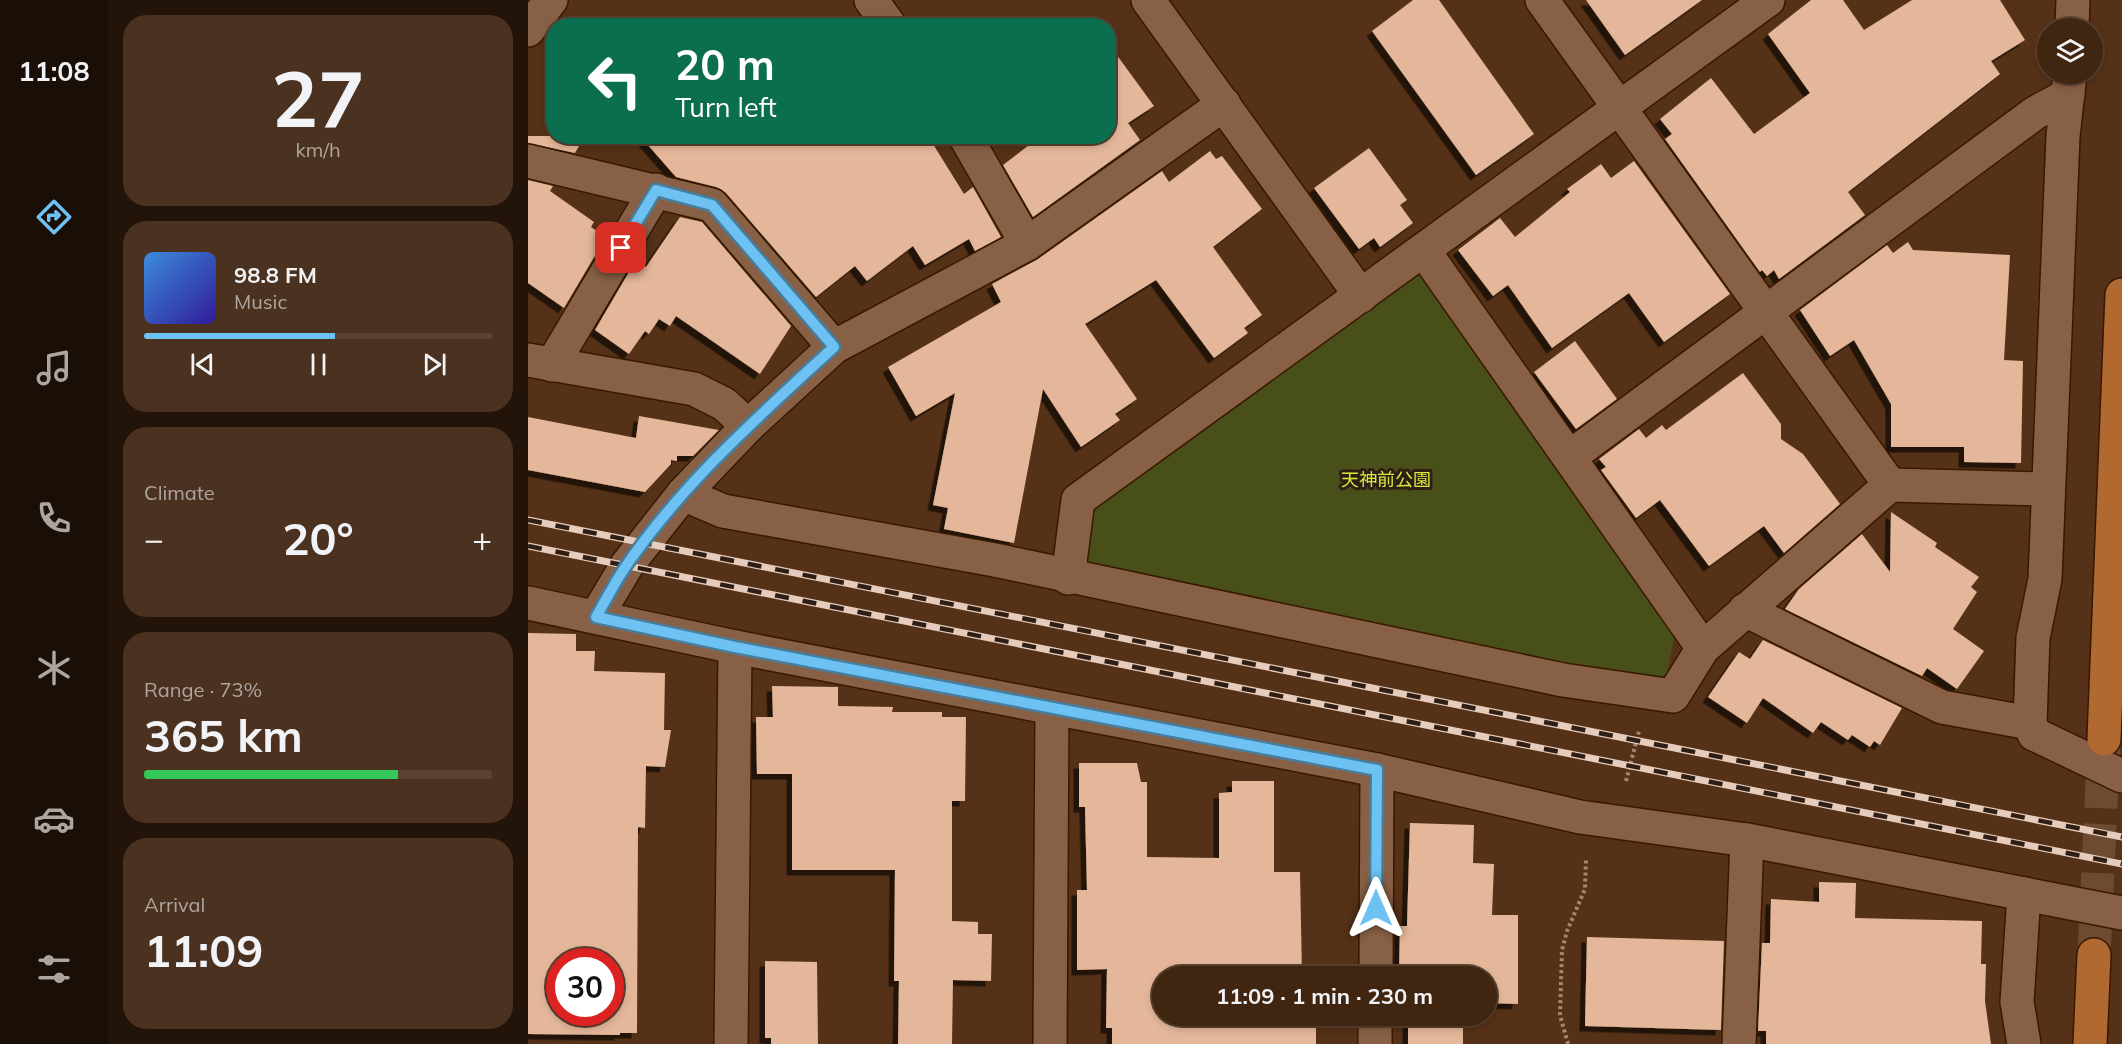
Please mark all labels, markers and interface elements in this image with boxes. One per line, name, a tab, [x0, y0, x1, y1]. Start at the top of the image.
map controls	[2037, 18, 2103, 84]
button: layers	[2037, 18, 2103, 84]
text: 20 m	[675, 38, 775, 91]
icon: left	[576, 42, 654, 120]
text: 27	[271, 49, 365, 147]
text: 11:08	[18, 54, 90, 88]
text: Turn left	[675, 90, 777, 124]
text: km/h	[295, 137, 341, 162]
icon: directions	[33, 196, 75, 238]
pin	[595, 222, 646, 273]
icon: arrive	[604, 231, 637, 264]
text: 98.8 FM	[234, 261, 317, 289]
text: Music	[234, 289, 287, 314]
icon: music	[33, 347, 75, 389]
icon: previous	[186, 348, 219, 381]
icon: pause	[302, 348, 335, 381]
icon: next	[418, 348, 451, 381]
park label: 天神前公園	[1341, 468, 1431, 491]
text: Climate	[144, 480, 215, 505]
icon: phone	[33, 497, 75, 539]
text: 20°	[282, 510, 354, 566]
text: −	[144, 518, 164, 559]
text: +	[472, 518, 492, 559]
icon: climate	[33, 647, 75, 689]
text: Range · 73%	[144, 677, 262, 702]
text: 365 km	[144, 707, 303, 763]
icon: car	[33, 798, 75, 840]
position arrow	[1344, 876, 1408, 940]
text: Arrival	[144, 892, 205, 917]
text: 11:09	[144, 922, 263, 978]
icon: filters	[33, 948, 75, 990]
speed limit sign: 30	[546, 948, 624, 1026]
text: 11:09 · 1 min · 230 m	[1216, 982, 1433, 1010]

